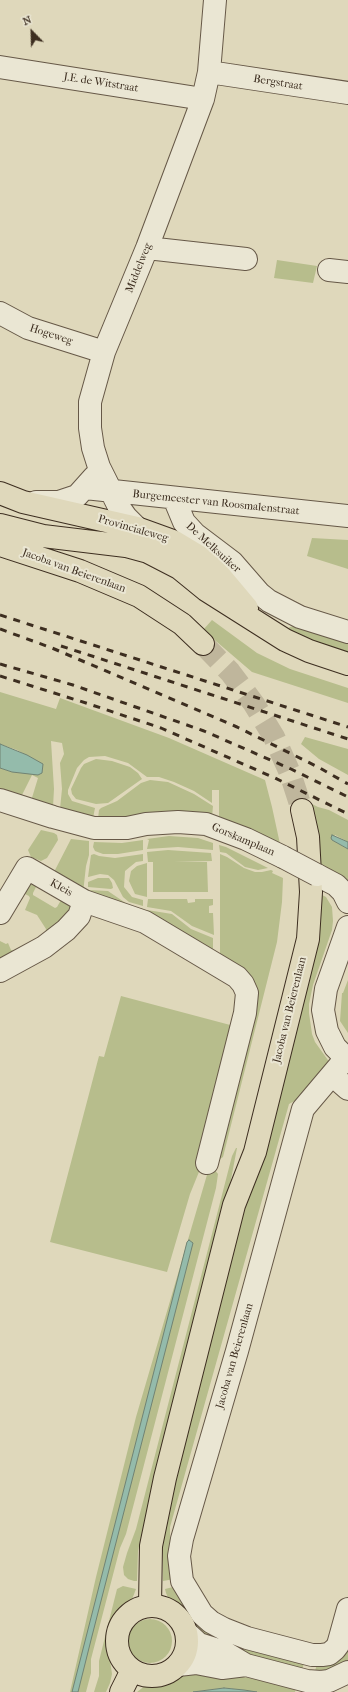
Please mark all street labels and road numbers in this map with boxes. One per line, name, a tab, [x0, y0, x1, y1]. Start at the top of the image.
street label: J.E. de Witstraat	[63, 71, 139, 95]
street label: Bergstraat	[252, 73, 304, 93]
street label: Middelweg	[123, 241, 155, 295]
street label: Hogeweg	[28, 322, 74, 348]
street label: Burgemeester van Roosmalenstraat	[132, 488, 300, 518]
street label: Provincialeweg	[96, 513, 170, 545]
street label: De Melksuiker	[183, 520, 243, 576]
street label: Jacoba van Beierenlaan	[20, 546, 128, 596]
street label: Gorskamplaan	[209, 821, 277, 859]
street label: Kleis	[47, 876, 75, 900]
street label: Jacoba van Beierenlaan	[270, 955, 310, 1065]
street label: Jacoba van Beierenlaan	[214, 1302, 256, 1410]

